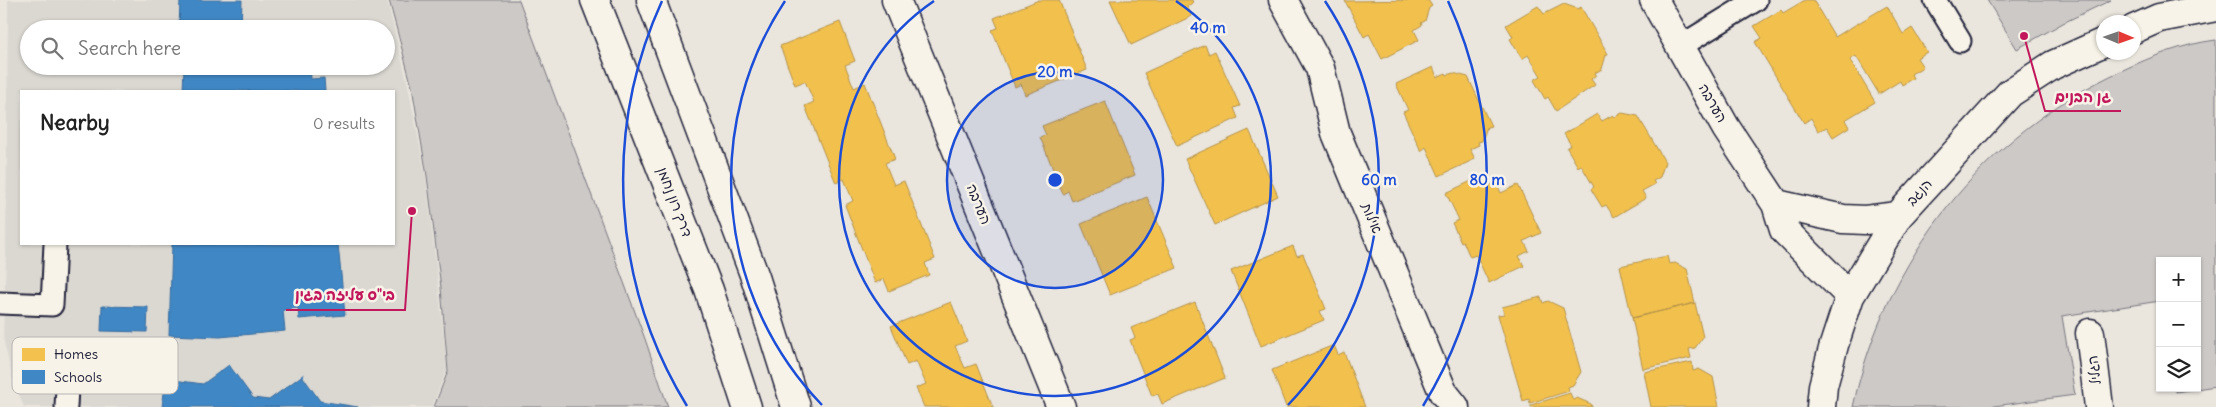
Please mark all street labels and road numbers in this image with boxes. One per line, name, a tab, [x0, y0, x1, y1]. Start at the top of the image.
street label: הערבה	[1695, 80, 1731, 126]
street label: דרך רון נחמן	[653, 164, 697, 240]
street label: הנגב	[1902, 175, 1936, 209]
street label: הערבה	[963, 181, 995, 227]
street label: אילות	[1357, 199, 1386, 236]
street label: הגליל	[2083, 354, 2105, 386]

